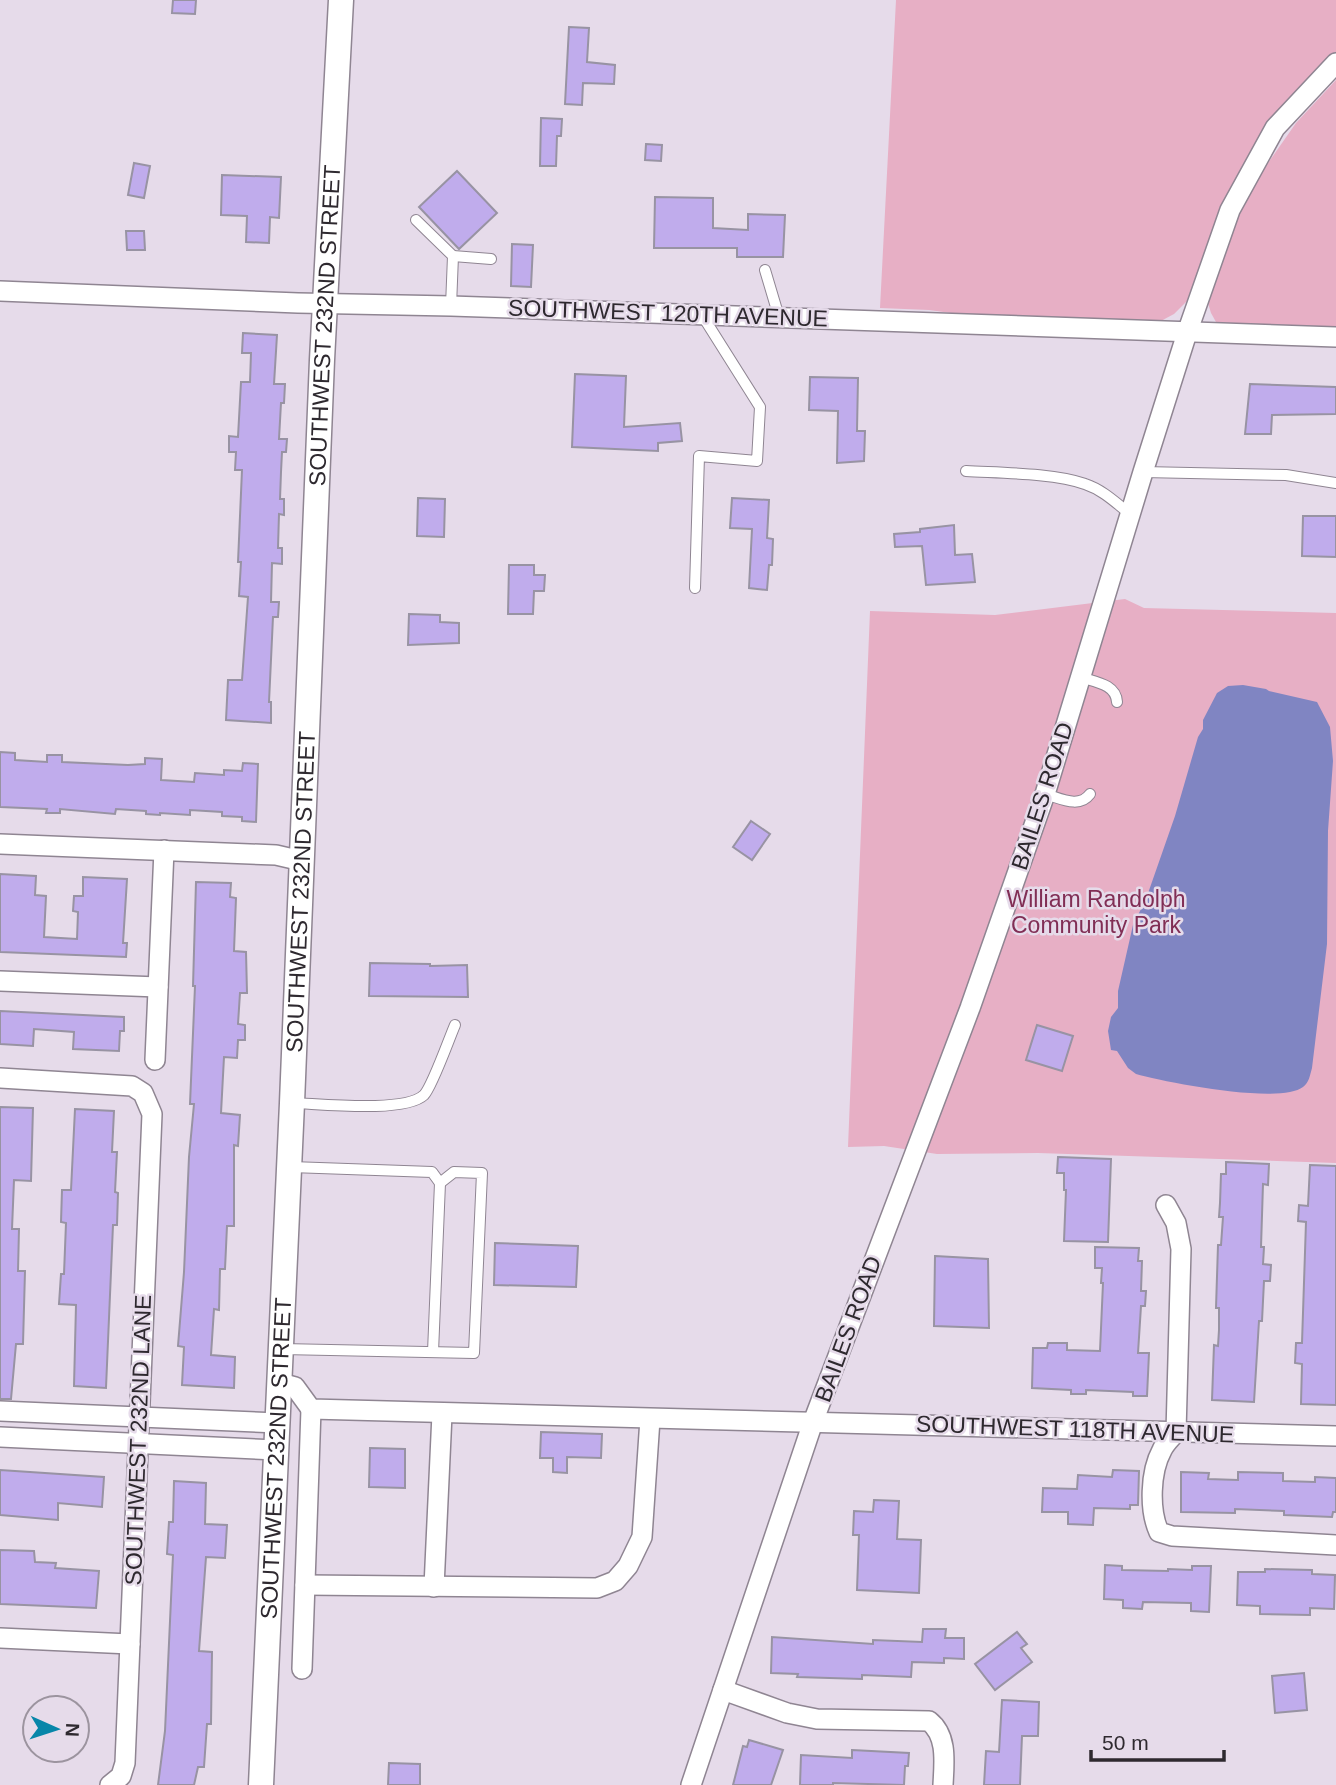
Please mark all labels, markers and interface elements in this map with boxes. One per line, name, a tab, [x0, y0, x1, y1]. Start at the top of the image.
street label: SOUTHWEST 232ND STREET	[304, 164, 345, 487]
street label: SOUTHWEST 120TH AVENUE	[508, 294, 828, 332]
street label: BAILES ROAD	[1006, 719, 1078, 873]
street label: SOUTHWEST 232ND STREET	[281, 731, 320, 1053]
park label: William Randolph Community Park	[1007, 886, 1185, 938]
street label: BAILES ROAD	[810, 1252, 886, 1406]
street label: SOUTHWEST 232ND LANE	[120, 1294, 156, 1586]
street label: SOUTHWEST 232ND STREET	[256, 1297, 296, 1620]
street label: SOUTHWEST 118TH AVENUE	[916, 1410, 1234, 1448]
north arrow	[21, 1694, 91, 1764]
scale bar	[1091, 1718, 1224, 1762]
text: N	[62, 1722, 83, 1737]
text: 50 m	[1102, 1731, 1149, 1754]

